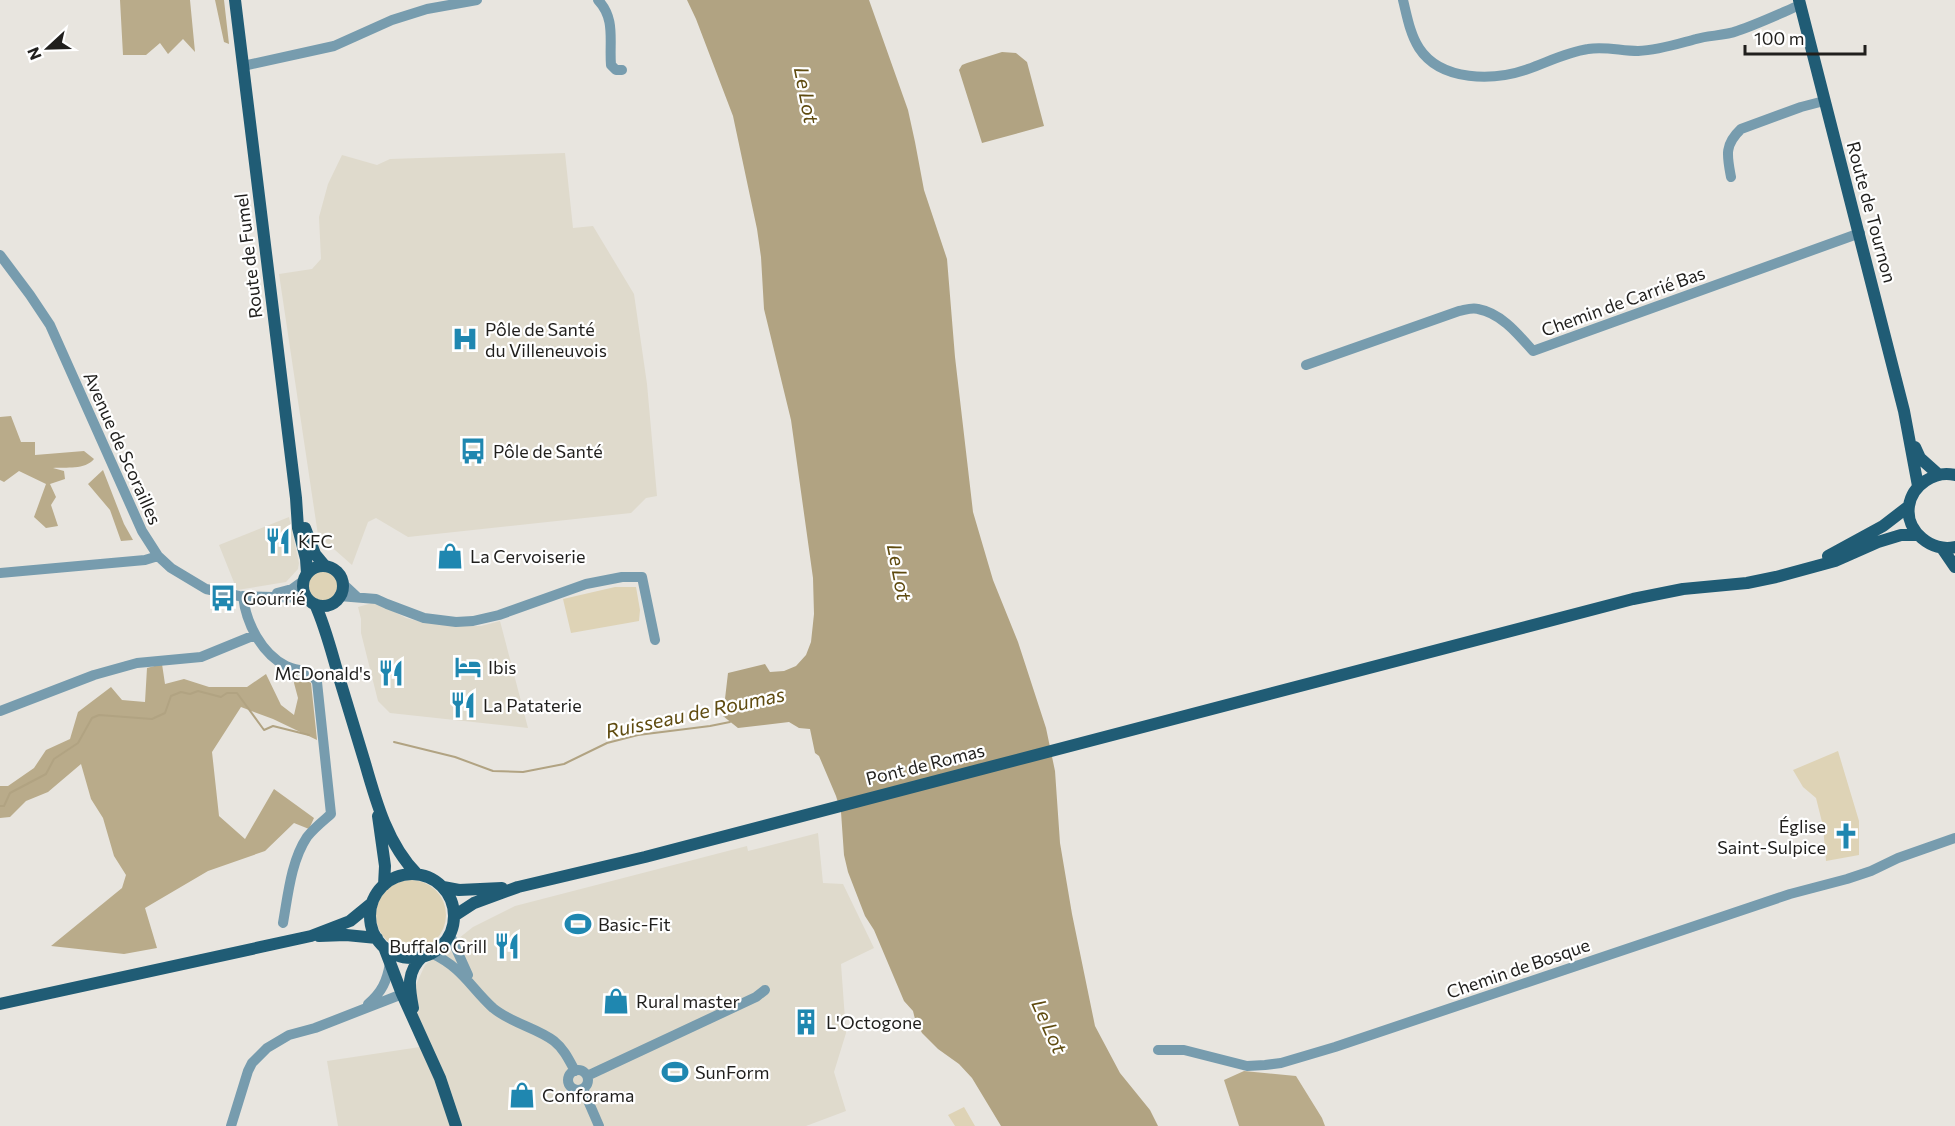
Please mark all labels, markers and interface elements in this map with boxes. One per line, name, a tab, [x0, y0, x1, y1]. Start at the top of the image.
north arrow	[18, 18, 78, 78]
scale bar	[1745, 18, 1865, 56]
text: 100 m	[1754, 27, 1804, 49]
text: N	[23, 45, 45, 63]
water label: Le Lot	[790, 65, 824, 126]
street label: Route de Tournon	[1843, 139, 1901, 285]
street label: Route de Fumel	[229, 192, 267, 320]
street label: Chemin de Carrié Bas	[1538, 261, 1708, 341]
place label: Pôle de Santé du Villeneuvois	[485, 318, 607, 361]
hospital icon: Pôle de Santé du Villeneuvois	[450, 324, 480, 354]
street label: Avenue de Scorailles	[79, 368, 167, 528]
bus stop icon: Pôle de Santé	[458, 436, 488, 466]
place label: Pôle de Santé	[493, 440, 603, 462]
restaurant icon: KFC	[263, 526, 293, 556]
place label: KFC	[298, 530, 333, 552]
shop icon: La Cervoiserie	[435, 541, 465, 571]
water label: Le Lot	[883, 542, 917, 603]
place label: La Cervoiserie	[470, 545, 585, 567]
bus stop icon: Gourrié	[208, 583, 238, 613]
place label: Gourrié	[243, 587, 306, 609]
hotel icon: Ibis	[453, 652, 483, 682]
place label: Ibis	[488, 656, 517, 678]
restaurant icon: McDonald's	[376, 658, 406, 688]
place label: McDonald's	[274, 662, 371, 684]
water label: Ruisseau de Roumas	[603, 681, 787, 743]
restaurant icon: La Pataterie	[448, 690, 478, 720]
place label: La Pataterie	[483, 694, 582, 716]
street label: Pont de Romas	[863, 739, 987, 789]
place label: Église Saint-Sulpice	[1717, 815, 1826, 858]
church icon: Église Saint-Sulpice	[1831, 821, 1861, 851]
sports icon: Basic-Fit	[563, 909, 593, 939]
place label: Basic-Fit	[598, 913, 671, 935]
restaurant icon: Buffalo Grill	[492, 931, 522, 961]
street label: Chemin de Bosque	[1443, 933, 1593, 1003]
place label: Buffalo Grill	[389, 935, 487, 957]
shop icon: Rural master	[601, 986, 631, 1016]
place label: Rural master	[636, 990, 740, 1012]
water label: Le Lot	[1027, 995, 1073, 1058]
building icon: L'Octogone	[791, 1007, 821, 1037]
place label: L'Octogone	[826, 1011, 922, 1033]
sports icon: SunForm	[660, 1057, 690, 1087]
place label: SunForm	[695, 1061, 770, 1083]
shop icon: Conforama	[507, 1080, 537, 1110]
place label: Conforama	[542, 1084, 634, 1106]

